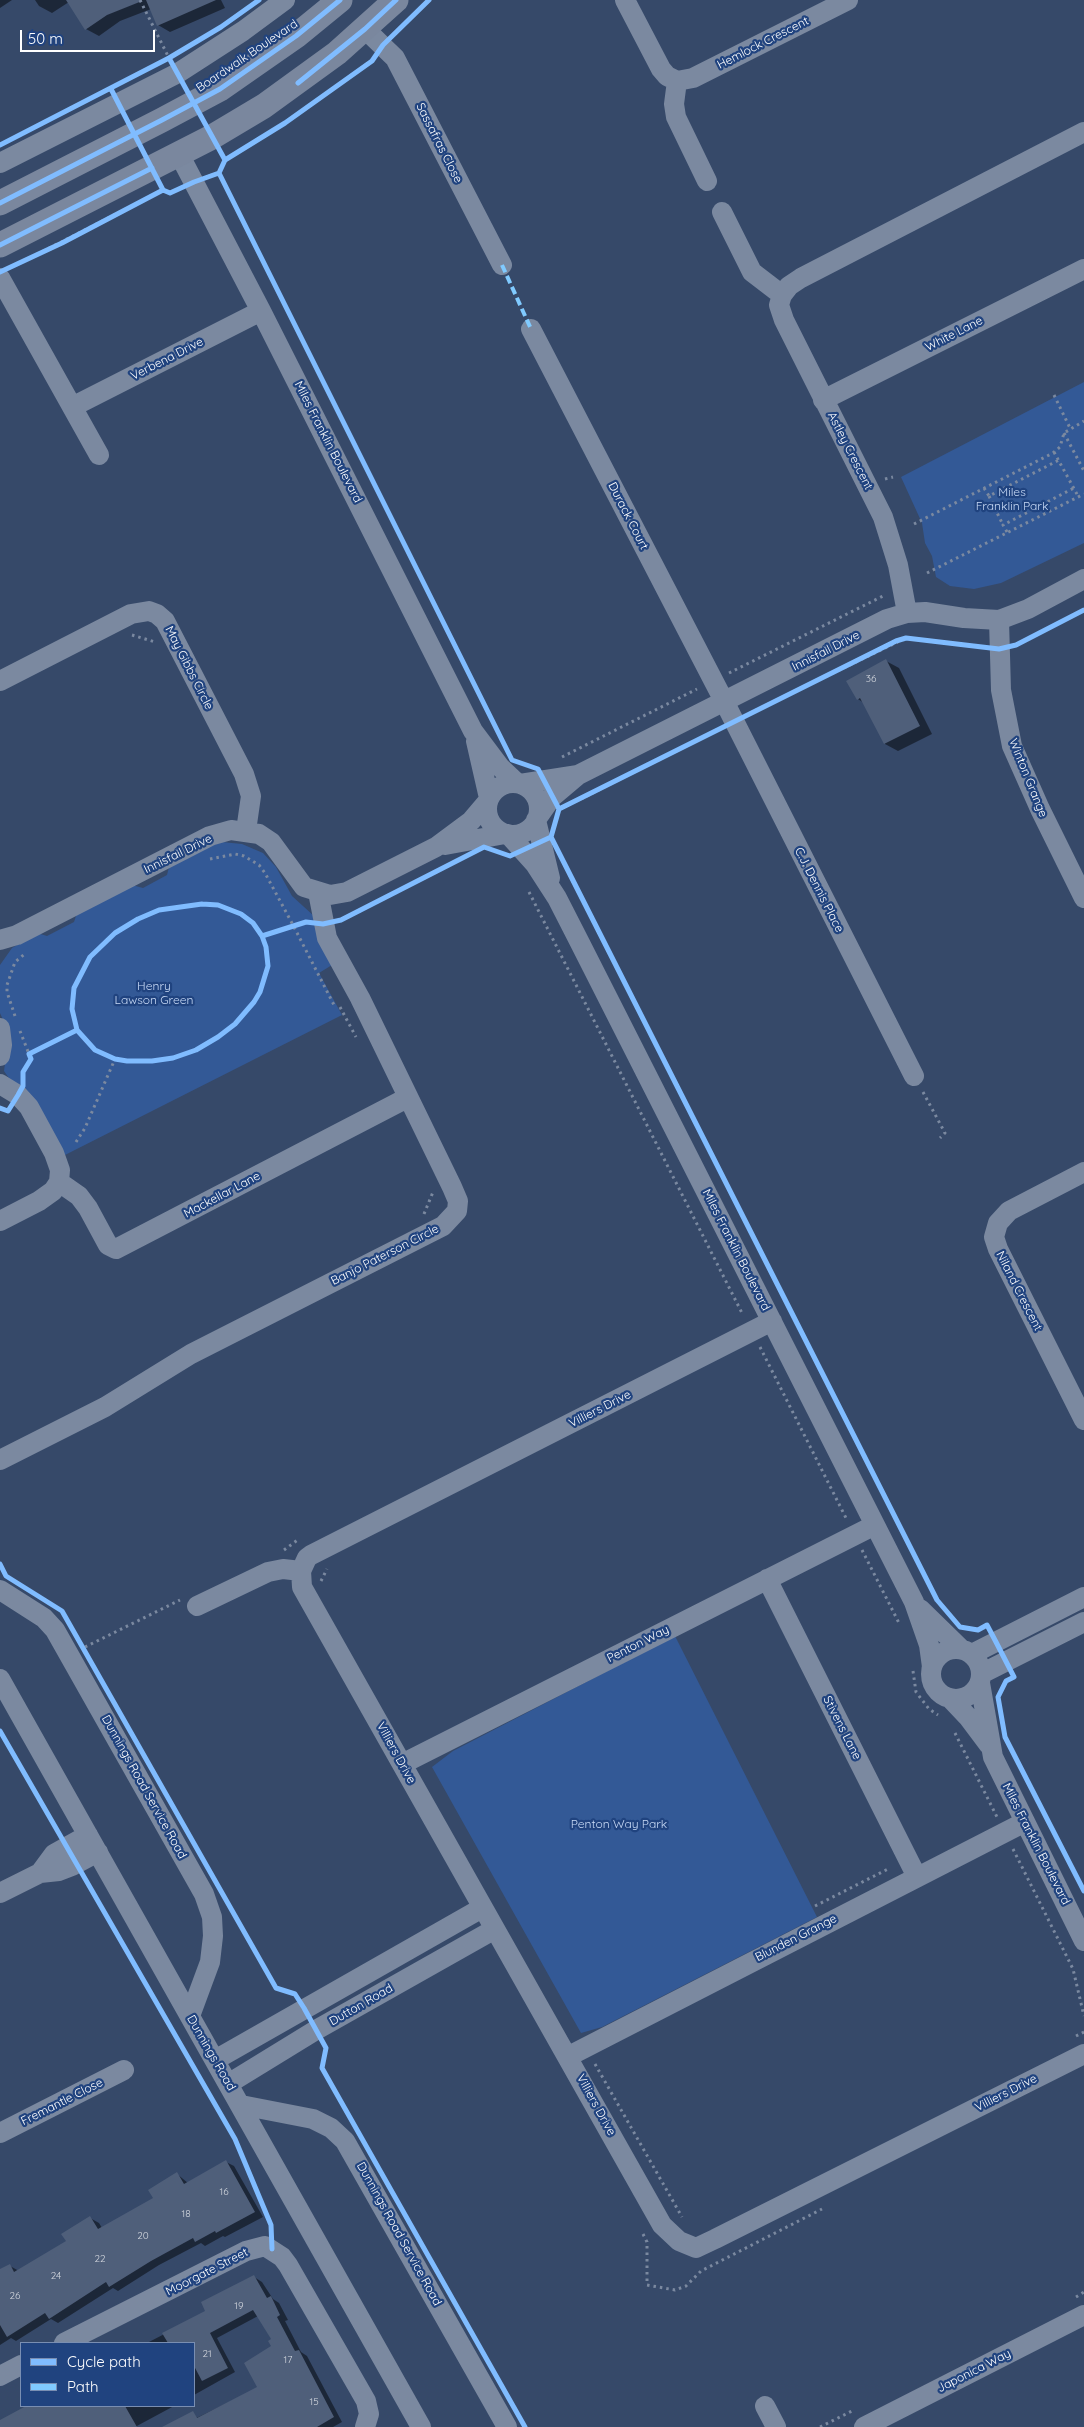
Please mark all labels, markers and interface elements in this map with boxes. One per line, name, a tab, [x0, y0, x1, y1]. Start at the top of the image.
street label: Hemlock Crescent	[715, 14, 811, 72]
street label: Boardwalk Boulevard	[194, 17, 300, 95]
scale bar	[22, 20, 158, 52]
text: 50 m	[28, 29, 63, 48]
street label: Sassafras Close	[413, 101, 465, 185]
street label: White Lane	[923, 313, 985, 355]
street label: Verbena Drive	[128, 335, 206, 383]
street label: Miles Franklin Boulevard	[291, 379, 365, 505]
street label: Astley Crescent	[824, 410, 876, 492]
street label: Durack Court	[605, 480, 651, 552]
park label: Miles Franklin Park	[976, 485, 1048, 513]
street label: May Gibbs Circle	[162, 624, 216, 712]
street label: Innisfail Drive	[790, 628, 862, 674]
house number: 36	[866, 673, 876, 685]
street label: Winton Grange	[1006, 737, 1050, 819]
street label: Innisfail Drive	[142, 831, 214, 877]
street label: C.J. Dennis Place	[791, 845, 847, 935]
park label: Henry Lawson Green	[115, 979, 193, 1007]
street label: Mackellar Lane	[181, 1169, 263, 1221]
street label: Miles Franklin Boulevard	[699, 1187, 773, 1313]
street label: Banjo Paterson Circle	[329, 1222, 441, 1288]
street label: Niland Crescent	[993, 1249, 1045, 1333]
street label: Villiers Drive	[567, 1387, 633, 1431]
street label: Penton Way	[605, 1622, 671, 1666]
street label: Stivens Lane	[820, 1694, 864, 1762]
street label: Dunnings Road Service Road	[98, 1713, 190, 1861]
street label: Villiers Drive	[373, 1720, 419, 1786]
street label: Miles Franklin Boulevard	[999, 1781, 1073, 1907]
park label: Penton Way Park	[571, 1817, 667, 1831]
street label: Blunden Grange	[753, 1911, 839, 1965]
street label: Dutton Road	[327, 1981, 395, 2029]
street label: Dunnings Road	[184, 2013, 238, 2093]
street label: Villiers Drive	[973, 2071, 1039, 2115]
street label: Villiers Drive	[573, 2072, 619, 2138]
street label: Fremantle Close	[19, 2075, 105, 2129]
street label: Dunnings Road Service Road	[353, 2160, 445, 2308]
house number: 16	[219, 2186, 229, 2198]
house number: 18	[181, 2208, 191, 2220]
house number: 20	[137, 2230, 149, 2242]
street label: Moorgate Street	[163, 2245, 251, 2299]
house number: 22	[94, 2253, 106, 2265]
house number: 24	[51, 2270, 61, 2282]
house number: 26	[10, 2290, 20, 2302]
house number: 19	[234, 2300, 244, 2312]
legend	[20, 2342, 195, 2407]
street label: Japonica Way	[935, 2346, 1013, 2396]
house number: 21	[202, 2348, 212, 2360]
text: Cycle path	[67, 2352, 141, 2371]
house number: 17	[284, 2354, 292, 2366]
text: Path	[67, 2377, 99, 2396]
house number: 15	[309, 2396, 319, 2408]

